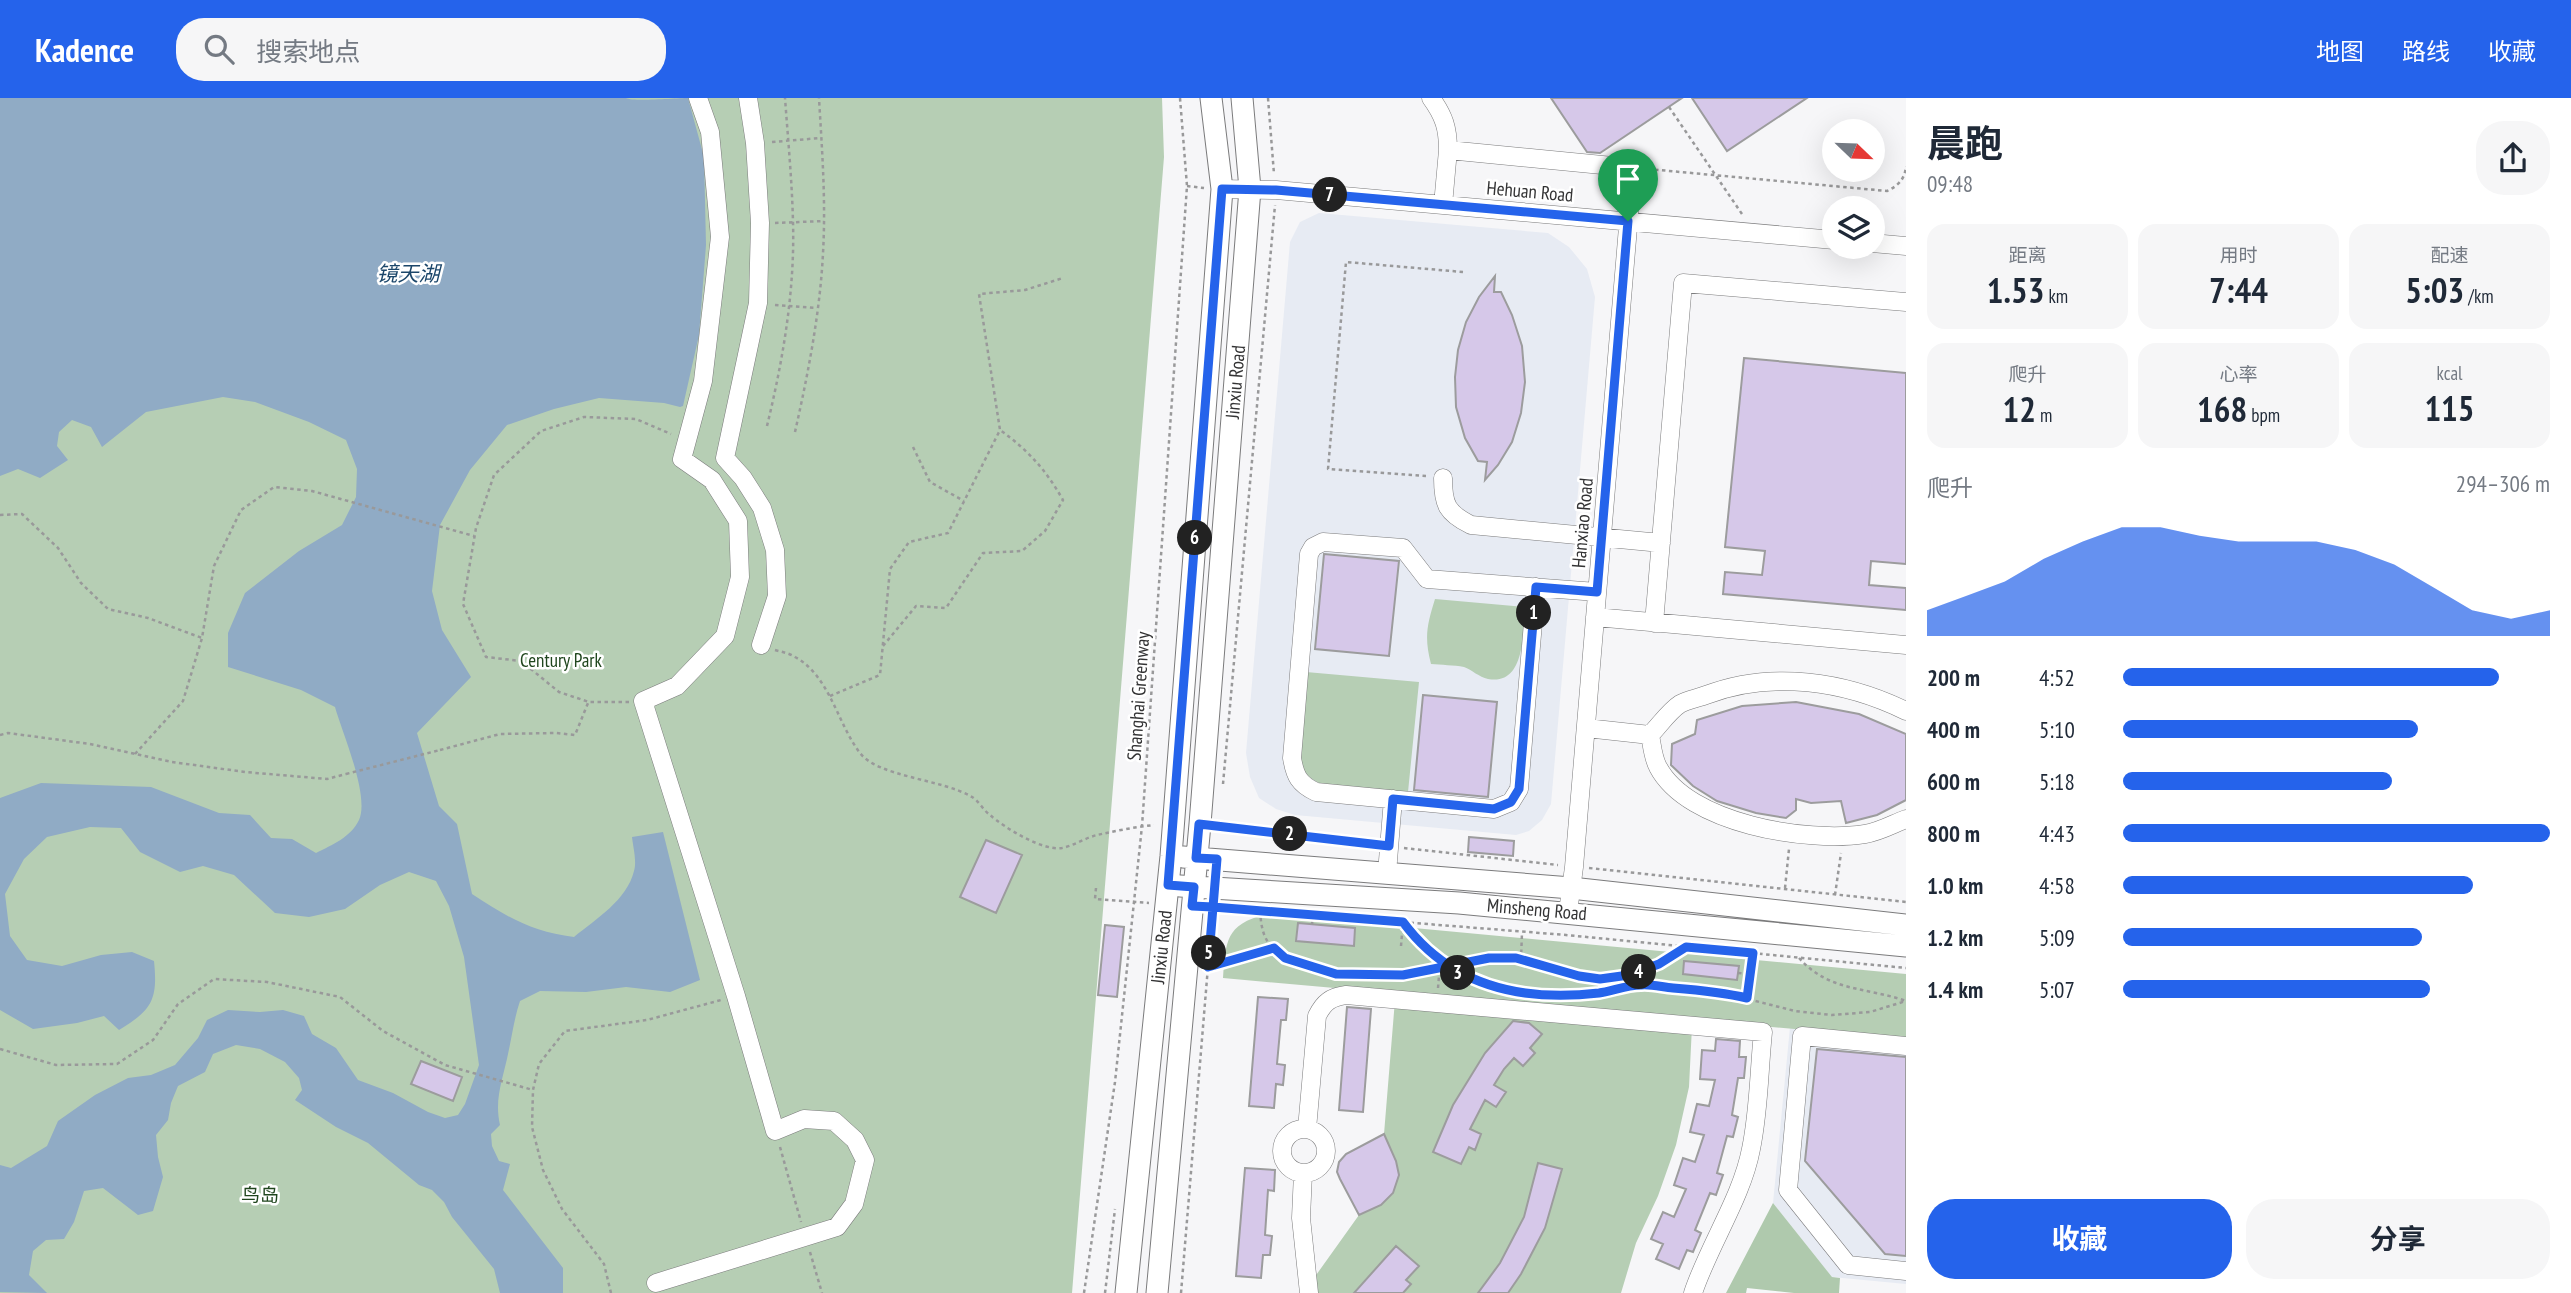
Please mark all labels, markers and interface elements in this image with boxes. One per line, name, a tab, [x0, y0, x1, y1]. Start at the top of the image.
search box	[176, 18, 666, 81]
text: Kadence	[35, 28, 134, 71]
icon: search	[200, 30, 238, 68]
text: 搜索地点	[256, 35, 360, 68]
text: 地图	[2316, 36, 2364, 67]
text: 路线	[2402, 36, 2450, 67]
text: 收藏	[2488, 36, 2536, 67]
text: 晨跑	[1927, 118, 2003, 167]
north arrow	[1822, 119, 1885, 182]
map controls	[1822, 119, 1885, 259]
button: share	[2476, 121, 2550, 195]
pin	[1598, 149, 1658, 221]
icon: arrive	[1609, 160, 1647, 198]
text: 09:48	[1927, 169, 1973, 198]
street label: Hehuan Road	[1486, 175, 1574, 207]
pin: 7	[1312, 178, 1348, 212]
text: 7	[1325, 182, 1334, 206]
button: layers	[1822, 196, 1885, 259]
text: 距离	[2008, 243, 2047, 267]
text: 用时	[2219, 243, 2258, 267]
text: 配速	[2430, 243, 2469, 267]
water label: 镜天湖	[377, 260, 442, 287]
text: 1.53	[1987, 267, 2044, 313]
text: 7:44	[2209, 267, 2268, 313]
text: 5:03	[2405, 267, 2464, 313]
text: km	[2044, 284, 2068, 308]
text: /km	[2464, 284, 2494, 308]
street label: Jinxiu Road	[1220, 344, 1250, 421]
text: kcal	[2437, 361, 2462, 385]
text: 爬升	[2008, 362, 2047, 386]
text: 心率	[2219, 362, 2258, 386]
text: 115	[2424, 385, 2475, 431]
text: 12	[2003, 386, 2036, 432]
text: 168	[2197, 386, 2247, 432]
text: m	[2036, 403, 2052, 427]
text: bpm	[2247, 403, 2280, 427]
text: 294–306 m	[2456, 469, 2550, 498]
text: 爬升	[1927, 473, 1973, 502]
street label: Hanxiao Road	[1566, 477, 1598, 569]
pin: 6	[1178, 520, 1212, 556]
text: 6	[1190, 525, 1199, 549]
pin: 1	[1516, 596, 1552, 630]
text: 1	[1529, 600, 1538, 624]
street label: Shanghai Greenway	[1122, 630, 1155, 761]
park label: Century Park	[520, 648, 603, 672]
text: 200 m	[1927, 663, 1980, 692]
text: 4:52	[2039, 663, 2075, 692]
text: 400 m	[1927, 715, 1980, 744]
text: 5:10	[2039, 715, 2075, 744]
text: 600 m	[1927, 767, 1980, 796]
text: 5:18	[2039, 767, 2075, 796]
pin: 2	[1272, 816, 1308, 852]
text: 800 m	[1927, 819, 1980, 848]
text: 4:43	[2039, 819, 2075, 848]
text: 2	[1285, 821, 1294, 845]
text: 1.0 km	[1927, 871, 1983, 900]
text: 4:58	[2039, 871, 2075, 900]
street label: Minsheng Road	[1486, 893, 1588, 925]
street label: Jinxiu Road	[1145, 909, 1177, 986]
text: 1.2 km	[1927, 923, 1983, 952]
text: 5:09	[2039, 923, 2075, 952]
pin: 5	[1192, 936, 1226, 970]
text: 5	[1204, 940, 1213, 964]
pin: 4	[1622, 954, 1656, 990]
pin: 3	[1440, 956, 1476, 990]
text: 4	[1634, 959, 1643, 983]
text: 3	[1453, 960, 1462, 984]
text: 1.4 km	[1927, 975, 1983, 1004]
text: 5:07	[2039, 975, 2075, 1004]
park label: 鸟岛	[241, 1183, 279, 1207]
button: 收藏	[1927, 1199, 2232, 1279]
button: 分享	[2246, 1199, 2550, 1279]

